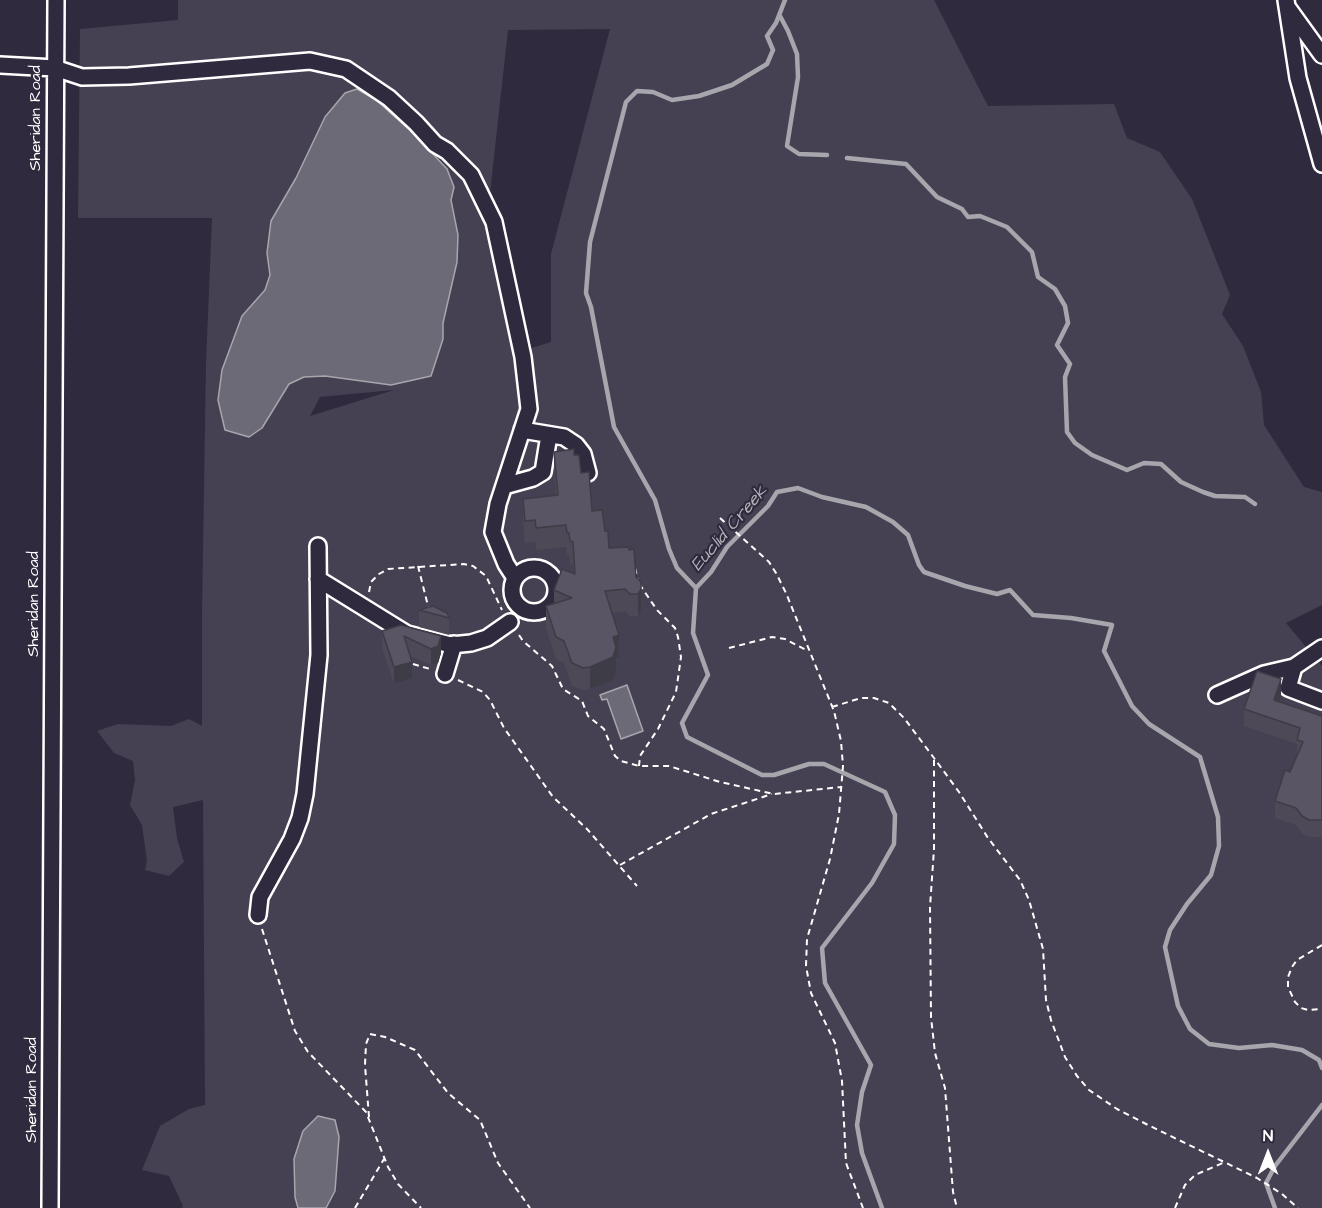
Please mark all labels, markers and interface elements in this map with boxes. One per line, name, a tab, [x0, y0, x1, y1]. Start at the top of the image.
street label: Sheridan Road	[27, 65, 47, 171]
water label: Euclid Creek	[687, 482, 773, 576]
street label: Sheridan Road	[25, 551, 45, 657]
street label: Sheridan Road	[23, 1037, 43, 1143]
north arrow	[1238, 1124, 1298, 1184]
text: N	[1263, 1125, 1273, 1147]

